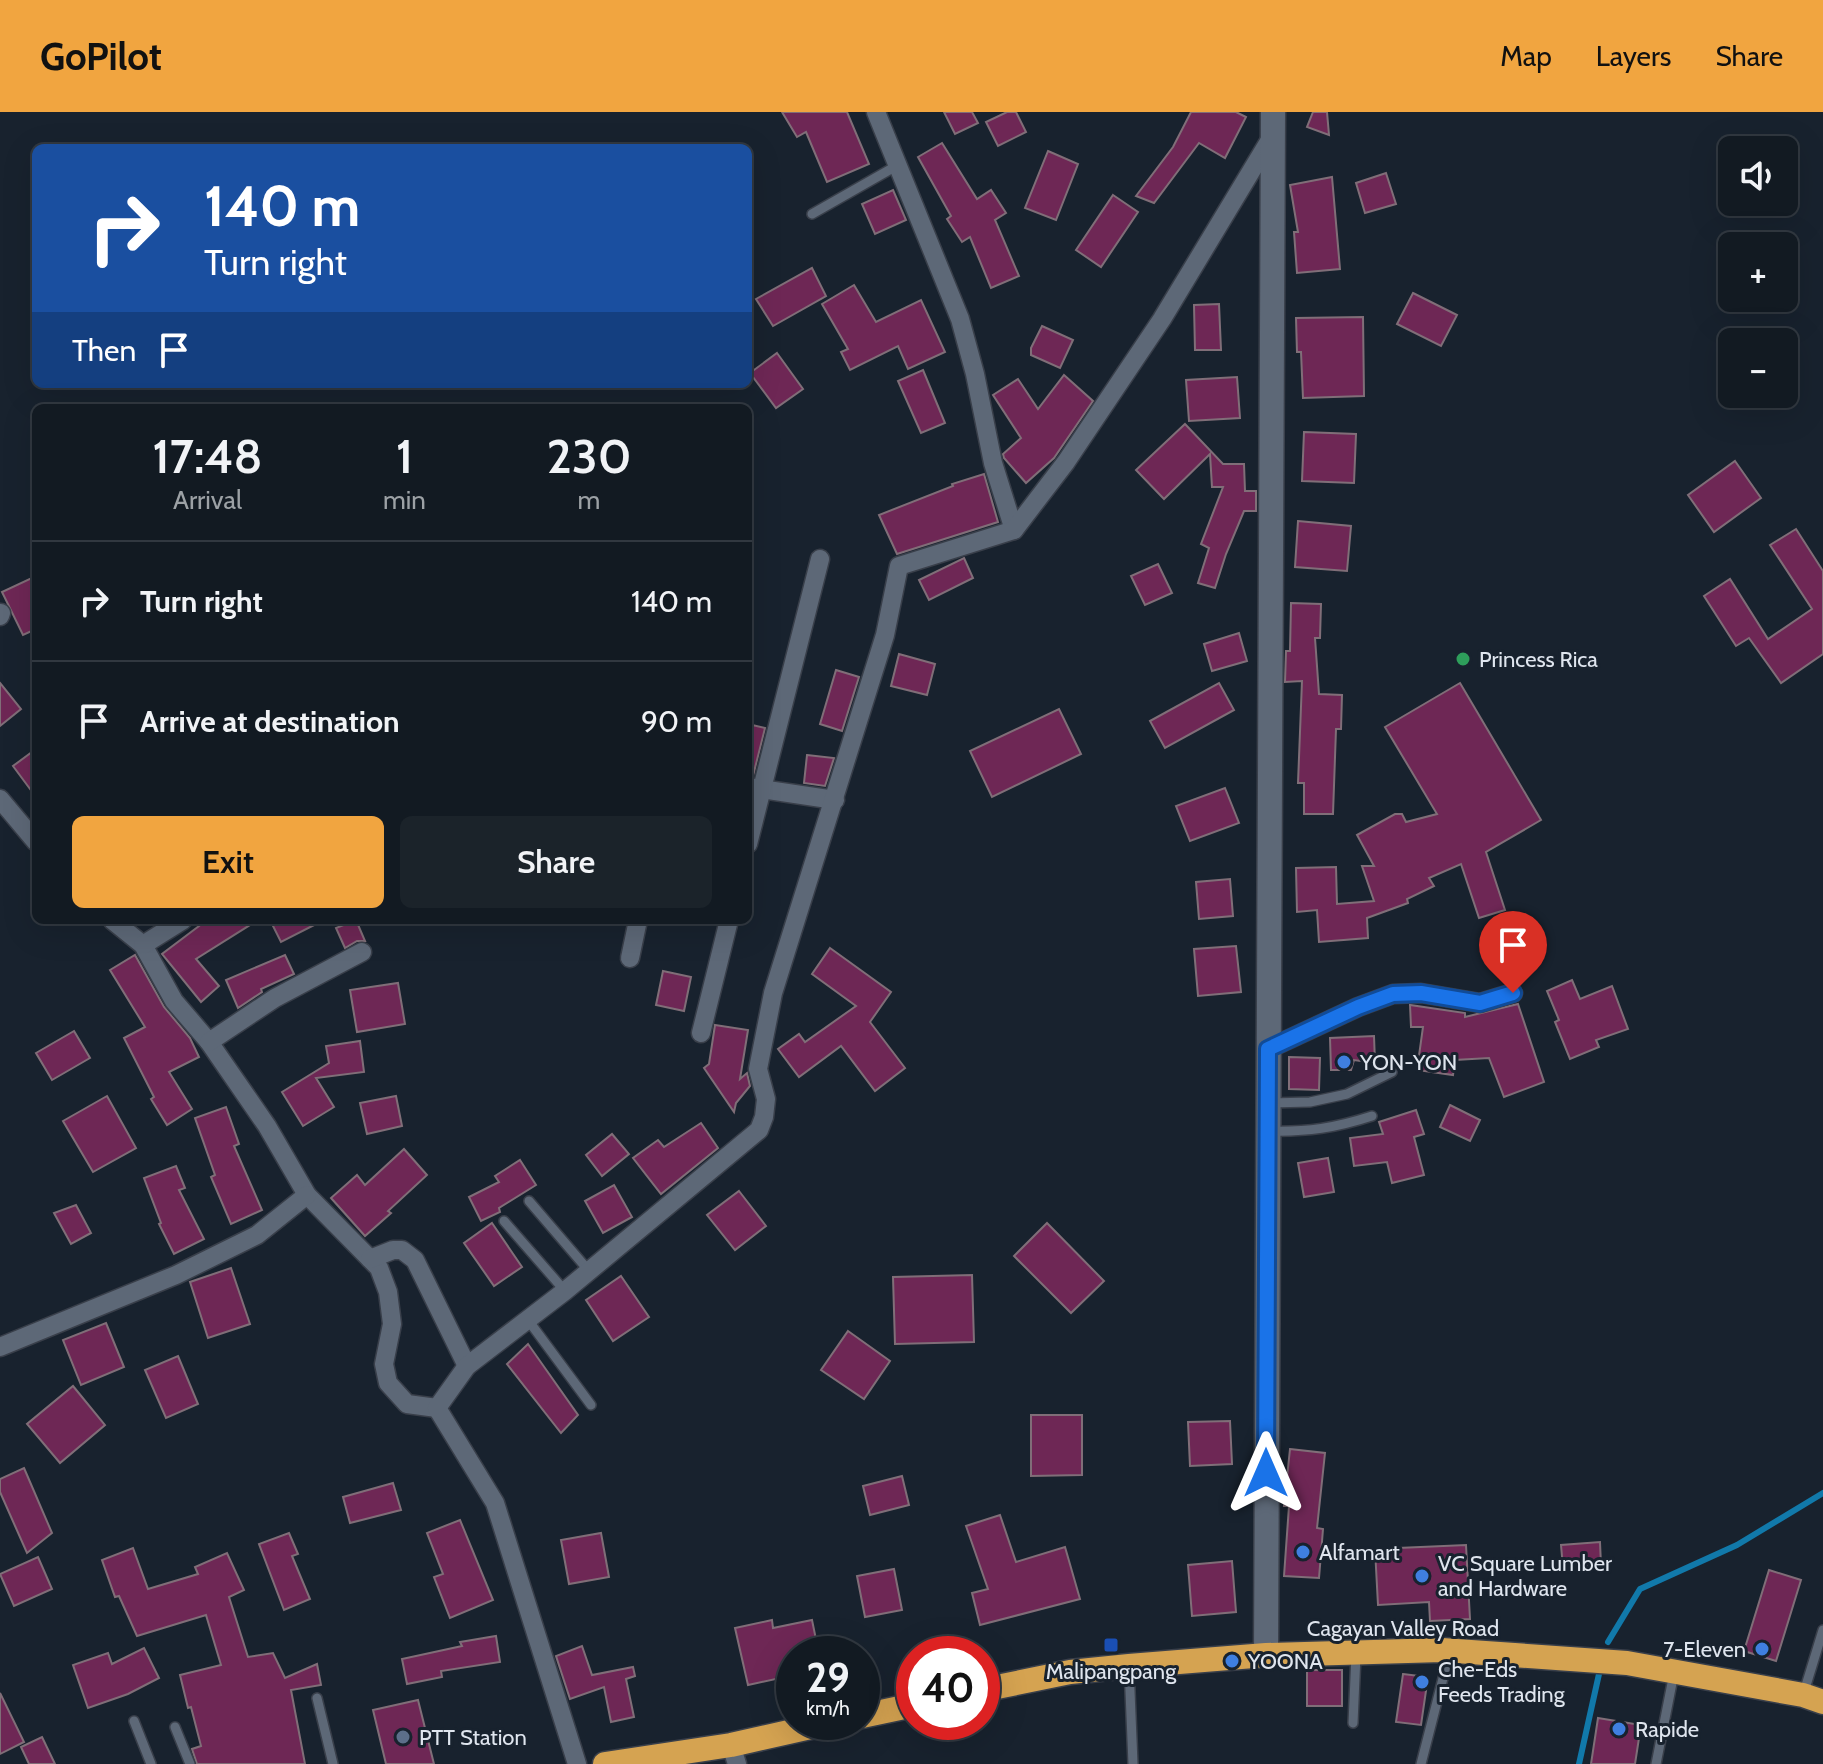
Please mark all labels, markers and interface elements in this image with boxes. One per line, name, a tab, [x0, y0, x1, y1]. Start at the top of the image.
text: GoPilot	[40, 33, 162, 80]
text: Map	[1500, 39, 1552, 73]
text: Layers	[1596, 39, 1671, 73]
text: Share	[1715, 39, 1783, 73]
map controls	[1718, 136, 1798, 408]
button: sound	[1718, 136, 1798, 216]
text: 140 m	[204, 172, 360, 240]
icon: right	[72, 176, 176, 280]
button: +	[1718, 232, 1798, 312]
text: Turn right	[204, 240, 347, 284]
icon: arrive	[152, 328, 196, 372]
button: −	[1718, 328, 1798, 408]
text: Then	[72, 332, 136, 369]
text: 17:48	[153, 427, 262, 485]
text: 1	[396, 427, 413, 485]
text: 230	[546, 427, 631, 485]
text: Arrival	[173, 484, 242, 516]
text: min	[383, 484, 426, 516]
text: m	[578, 484, 600, 516]
icon: right	[72, 579, 116, 623]
text: Turn right	[140, 583, 263, 620]
text: 140 m	[631, 583, 712, 620]
place label: Princess Rica	[1479, 646, 1598, 673]
marker: Princess Rica	[1454, 650, 1472, 668]
icon: arrive	[72, 699, 116, 743]
text: Arrive at destination	[140, 703, 400, 740]
text: 90 m	[641, 703, 712, 740]
button: Exit	[72, 816, 384, 908]
button: Share	[400, 816, 712, 908]
pin	[1479, 911, 1547, 993]
icon: arrive	[1491, 923, 1535, 967]
place label: YON-YON	[1359, 1049, 1457, 1076]
marker: YON-YON	[1335, 1053, 1353, 1071]
position arrow	[1224, 1431, 1308, 1515]
place label: Alfamart	[1319, 1539, 1400, 1566]
marker: Alfamart	[1294, 1543, 1312, 1561]
place label: VC Square Lumber and Hardware	[1438, 1550, 1612, 1602]
marker: VC Square Lumber and Hardware	[1413, 1567, 1431, 1585]
street label: Cagayan Valley Road	[1307, 1615, 1499, 1642]
speed limit sign: 40	[896, 1636, 1000, 1740]
marker: Malipangpang	[1102, 1636, 1120, 1654]
place label: 7-Eleven	[1663, 1636, 1746, 1663]
marker: 7-Eleven	[1753, 1640, 1771, 1658]
place label: YOONA	[1247, 1648, 1323, 1675]
marker: YOONA	[1223, 1652, 1241, 1670]
text: 29	[806, 1653, 850, 1702]
place label: Che-Eds Feeds Trading	[1438, 1656, 1566, 1708]
place label: Malipangpang	[1046, 1658, 1177, 1685]
marker: Che-Eds Feeds Trading	[1413, 1673, 1431, 1691]
text: km/h	[806, 1696, 850, 1720]
place label: Rapide	[1635, 1716, 1699, 1743]
marker: Rapide	[1610, 1720, 1628, 1738]
place label: PTT Station	[419, 1724, 527, 1751]
marker: PTT Station	[394, 1728, 412, 1746]

